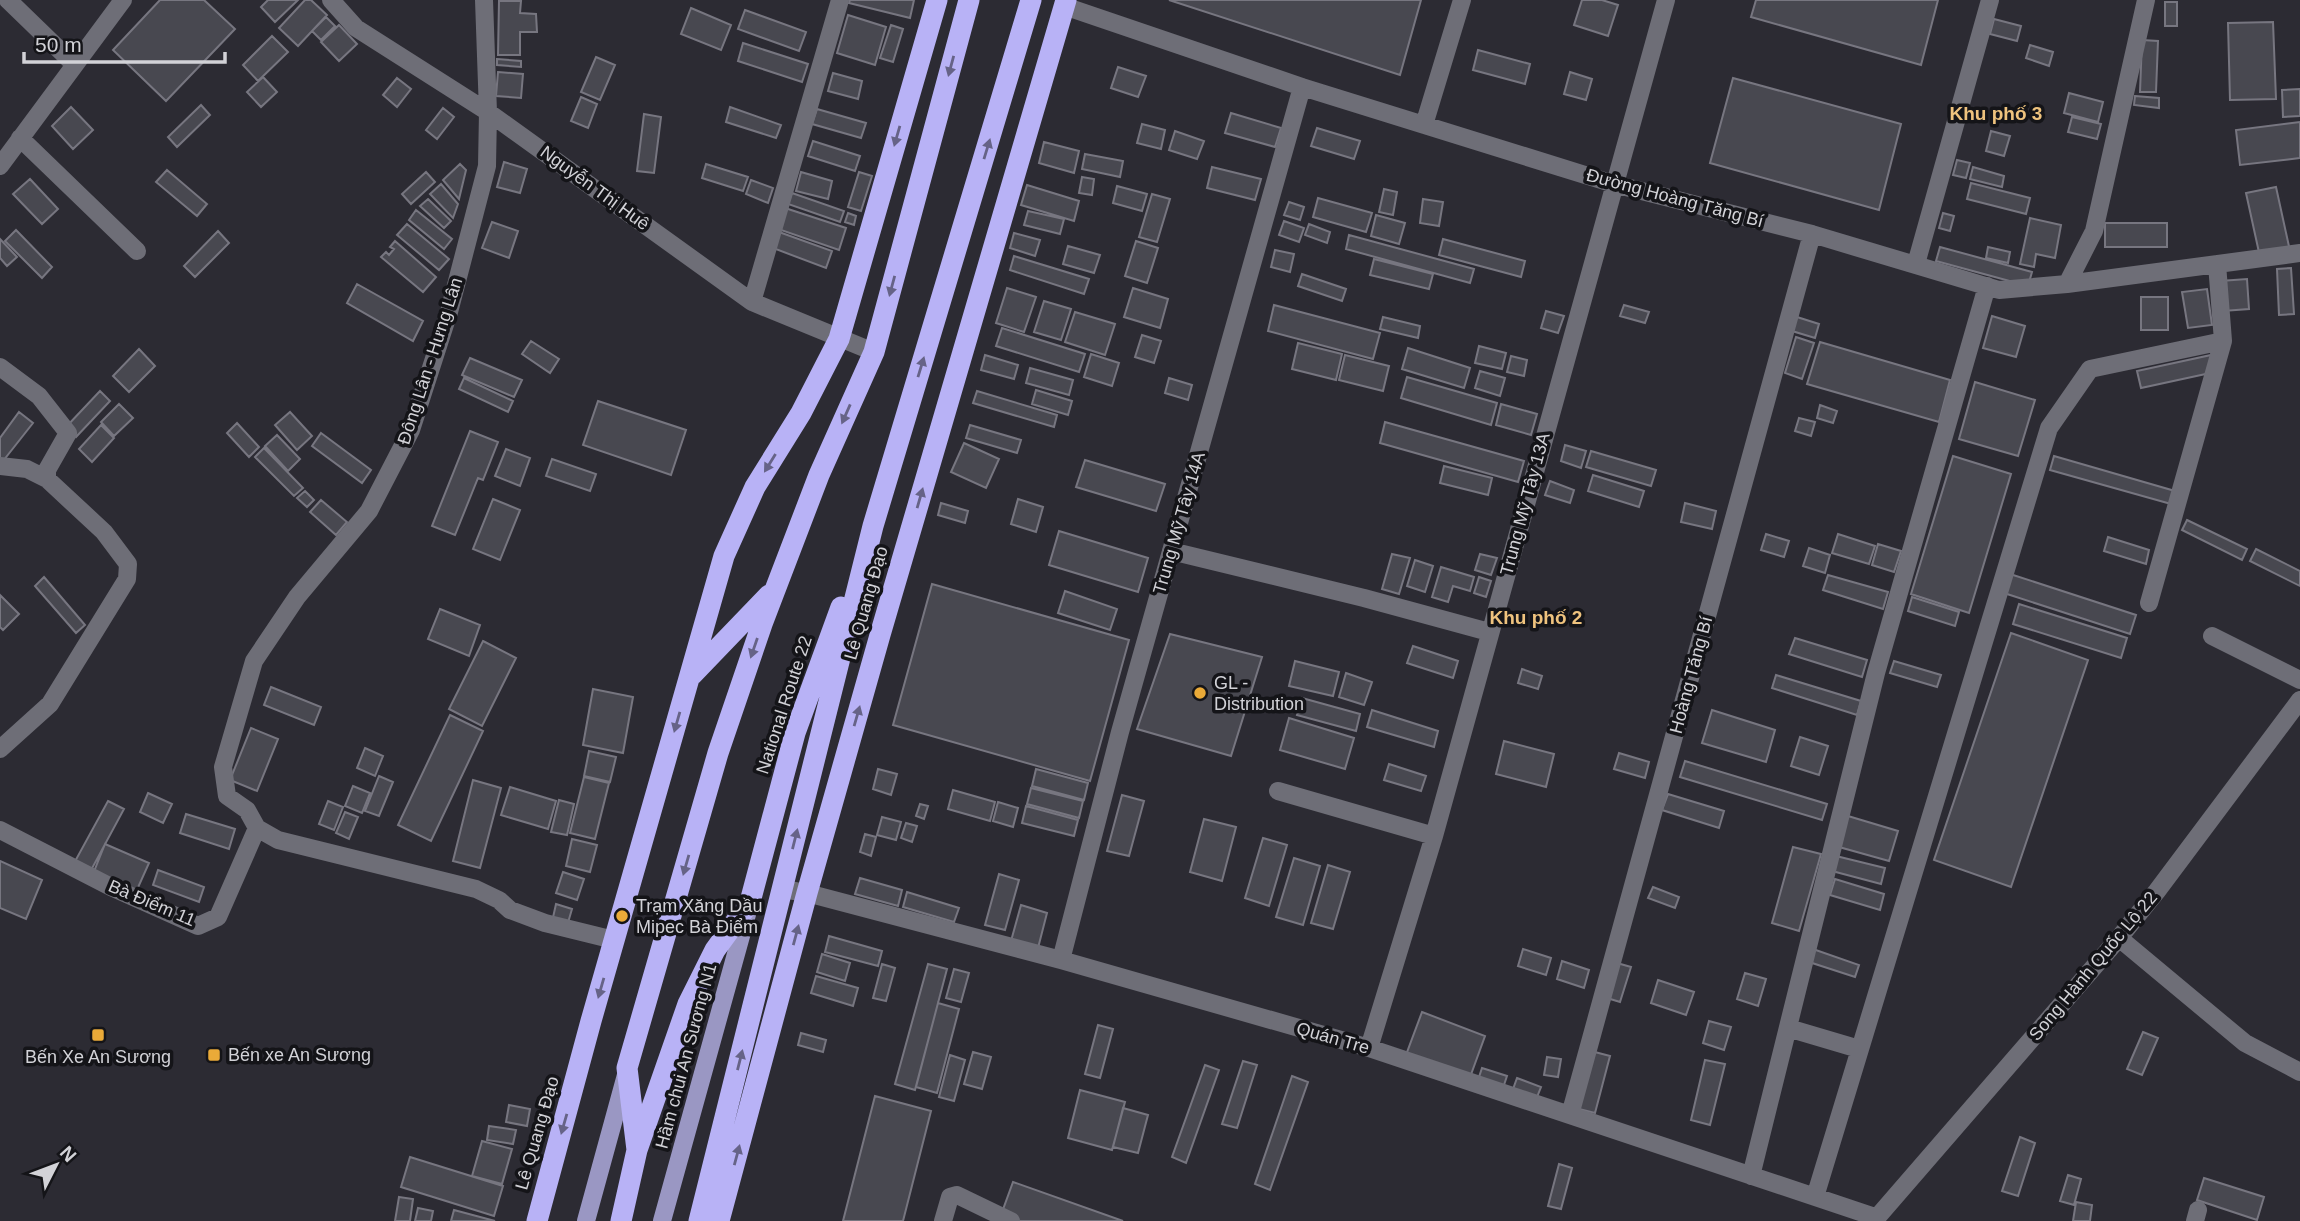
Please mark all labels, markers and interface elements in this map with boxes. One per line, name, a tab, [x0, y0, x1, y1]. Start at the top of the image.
scale bar	[24, 21, 226, 65]
text: 50 m	[35, 33, 82, 56]
one-way arrow	[945, 55, 956, 77]
district label: Khu phố 3	[1950, 103, 2042, 124]
one-way arrow	[892, 126, 902, 147]
one-way arrow	[982, 138, 992, 159]
street label: Nguyễn Thị Huê	[537, 141, 654, 234]
street label: Đường Hoàng Tăng Bí	[1584, 165, 1766, 231]
street label: Đông Lân - Hưng Lân	[394, 275, 466, 447]
one-way arrow	[886, 275, 897, 297]
one-way arrow	[916, 356, 927, 377]
one-way arrow	[840, 404, 852, 424]
street label: Trung Mỹ Tây 13A	[1496, 430, 1554, 578]
street label: Trung Mỹ Tây 14A	[1149, 450, 1209, 596]
one-way arrow	[764, 454, 777, 473]
one-way arrow	[916, 487, 926, 508]
street label: Lê Quang Đạo	[840, 544, 892, 662]
district label: Khu phố 2	[1490, 607, 1582, 628]
street label: Hoàng Tăng Bí	[1666, 614, 1716, 736]
street label: National Route 22	[752, 633, 816, 777]
one-way arrow	[748, 638, 758, 659]
place label: GL - Distribution	[1214, 673, 1304, 714]
marker: GL - Distribution	[1192, 685, 1208, 701]
one-way arrow	[852, 705, 863, 727]
one-way arrow	[671, 712, 681, 733]
one-way arrow	[790, 828, 801, 850]
one-way arrow	[680, 855, 690, 876]
street label: Bà Điểm 11	[105, 876, 199, 930]
street label: Song Hành Quốc Lộ 22	[2025, 888, 2161, 1044]
place label: Trạm Xăng Dầu Mipec Bà Điểm	[636, 896, 762, 937]
marker: Trạm Xăng Dầu Mipec Bà Điểm	[614, 908, 630, 924]
one-way arrow	[791, 924, 802, 946]
street label: Hầm chui An Sương N1	[652, 961, 720, 1151]
one-way arrow	[595, 978, 605, 999]
street label: Quán Tre	[1294, 1018, 1372, 1058]
marker: Bến Xe An Sương	[90, 1027, 106, 1043]
place label: Bến xe An Sương	[228, 1045, 371, 1065]
place label: Bến Xe An Sương	[25, 1047, 171, 1067]
marker: Bến xe An Sương	[206, 1047, 222, 1063]
one-way arrow	[735, 1049, 746, 1071]
street label: Lê Quang Đạo	[511, 1074, 563, 1192]
one-way arrow	[558, 1114, 568, 1135]
north arrow	[21, 1130, 91, 1200]
text: N	[56, 1142, 81, 1166]
one-way arrow	[732, 1144, 743, 1166]

